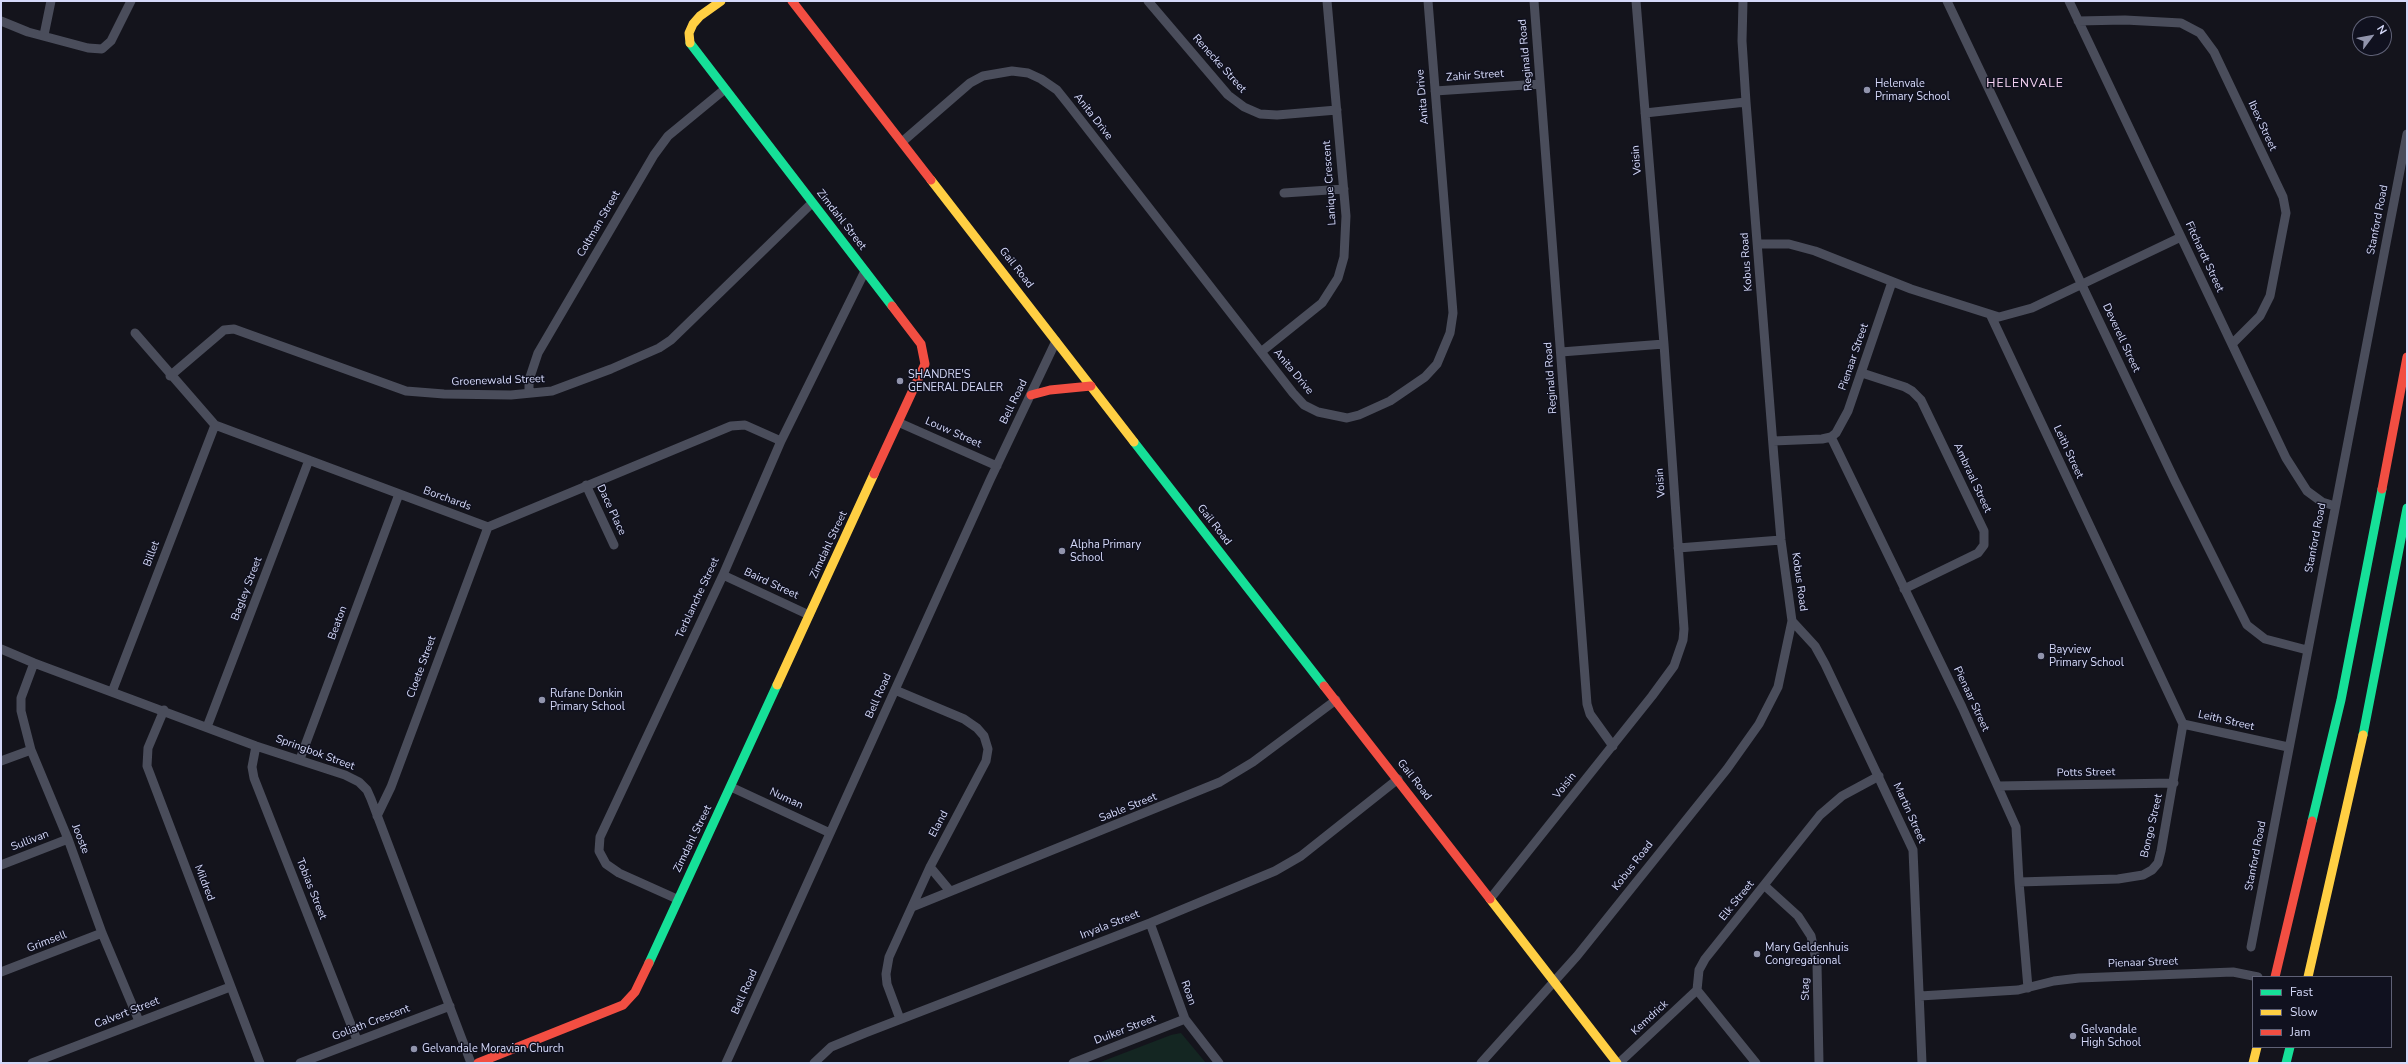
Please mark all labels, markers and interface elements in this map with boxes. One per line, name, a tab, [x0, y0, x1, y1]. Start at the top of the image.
north arrow	[2352, 16, 2392, 56]
street label: Reginald Road	[1516, 18, 1536, 92]
text: N	[2373, 22, 2390, 37]
street label: Renecke Street	[1189, 32, 1249, 96]
street label: Zahir Street	[1446, 67, 1504, 85]
street label: Anita Drive	[1414, 69, 1432, 125]
place label: Helenvale Primary School	[1875, 77, 1950, 103]
district label: HELENVALE	[1986, 77, 2064, 91]
marker: Helenvale Primary School	[1862, 85, 1872, 95]
street label: Anita Drive	[1071, 91, 1115, 143]
street label: Ibex Street	[2245, 99, 2279, 153]
street label: Lanique Crescent	[1320, 140, 1340, 226]
street label: Voisin	[1629, 145, 1645, 175]
street label: Stanford Road	[2365, 184, 2391, 256]
street label: Zimdahl Street	[813, 187, 869, 253]
street label: Coltman Street	[575, 188, 623, 260]
street label: Fitchardt Street	[2182, 220, 2226, 294]
street label: Kobus Road	[1738, 232, 1756, 292]
street label: Gail Road	[996, 245, 1036, 291]
street label: Deverell Street	[2099, 301, 2143, 375]
street label: Pienaar Street	[1836, 322, 1872, 392]
street label: Reginald Road	[1542, 342, 1560, 414]
street label: Anita Drive	[1270, 347, 1316, 397]
place label: SHANDRE'S GENERAL DEALER	[908, 368, 1003, 394]
street label: Groenewald Street	[451, 373, 545, 389]
marker: SHANDRE'S GENERAL DEALER	[895, 376, 905, 386]
street label: Bell Road	[997, 377, 1031, 427]
street label: Louw Street	[923, 415, 983, 451]
street label: Leith Street	[2050, 423, 2086, 481]
street label: Ambraal Street	[1950, 441, 1994, 515]
street label: Voisin	[1653, 468, 1669, 498]
street label: Dace Place	[593, 482, 629, 538]
street label: Borchards	[421, 484, 473, 514]
street label: Gail Road	[1194, 502, 1234, 548]
street label: Stanford Road	[2303, 502, 2329, 574]
street label: Zimdahl Street	[808, 509, 850, 581]
place label: Alpha Primary School	[1070, 538, 1141, 564]
street label: Billet	[141, 539, 163, 569]
marker: Alpha Primary School	[1057, 546, 1067, 556]
street label: Kobus Road	[1788, 552, 1810, 612]
street label: Bagley Street	[229, 555, 265, 623]
street label: Terblanche Street	[674, 556, 722, 640]
street label: Baird Street	[742, 566, 800, 602]
street label: Beaton	[326, 604, 350, 642]
street label: Cloete Street	[405, 634, 439, 700]
place label: Bayview Primary School	[2049, 643, 2124, 669]
marker: Bayview Primary School	[2036, 651, 2046, 661]
street label: Pienaar Street	[1950, 664, 1992, 734]
street label: Bell Road	[863, 671, 895, 721]
place label: Rufane Donkin Primary School	[550, 687, 625, 713]
marker: Rufane Donkin Primary School	[537, 695, 547, 705]
street label: Leith Street	[2197, 708, 2255, 734]
street label: Springbok Street	[274, 733, 356, 773]
street label: Gail Road	[1394, 757, 1434, 803]
street label: Potts Street	[2057, 766, 2115, 780]
street label: Voisin	[1551, 770, 1579, 802]
street label: Martin Street	[1890, 781, 1928, 845]
street label: Numan	[767, 785, 805, 813]
street label: Sable Street	[1097, 790, 1159, 826]
street label: Bongo Street	[2138, 793, 2166, 859]
street label: Zimdahl Street	[671, 803, 715, 875]
street label: Eland	[927, 808, 951, 840]
street label: Stanford Road	[2243, 820, 2269, 892]
street label: Jooste	[68, 822, 92, 856]
street label: Sullivan	[9, 828, 51, 854]
street label: Kobus Road	[1610, 839, 1656, 893]
street label: Tobias Street	[293, 856, 329, 922]
street label: Mildred	[191, 863, 217, 903]
street label: Elk Street	[1717, 878, 1757, 924]
street label: Inyala Street	[1079, 908, 1141, 942]
street label: Grimsell	[25, 928, 69, 956]
place label: Mary Geldenhuis Congregational	[1765, 941, 1849, 967]
marker: Mary Geldenhuis Congregational	[1752, 949, 1762, 959]
street label: Pienaar Street	[2108, 955, 2178, 971]
street label: Bell Road	[729, 967, 761, 1017]
legend	[2252, 976, 2392, 1048]
street label: Stag	[1799, 977, 1813, 1001]
street label: Roan	[1177, 979, 1199, 1007]
text: Fast	[2290, 984, 2313, 1000]
street label: Calvert Street	[93, 995, 161, 1031]
street label: Kemdrick	[1629, 998, 1671, 1038]
street label: Goliath Crescent	[330, 1002, 412, 1044]
text: Slow	[2290, 1004, 2318, 1020]
street label: Duiker Street	[1092, 1012, 1158, 1048]
place label: Gelvandale High School	[2081, 1023, 2141, 1049]
text: Jam	[2290, 1024, 2311, 1040]
marker: Gelvandale High School	[2068, 1031, 2078, 1041]
place label: Gelvandale Moravian Church	[422, 1042, 564, 1056]
marker: Gelvandale Moravian Church	[409, 1044, 419, 1054]

